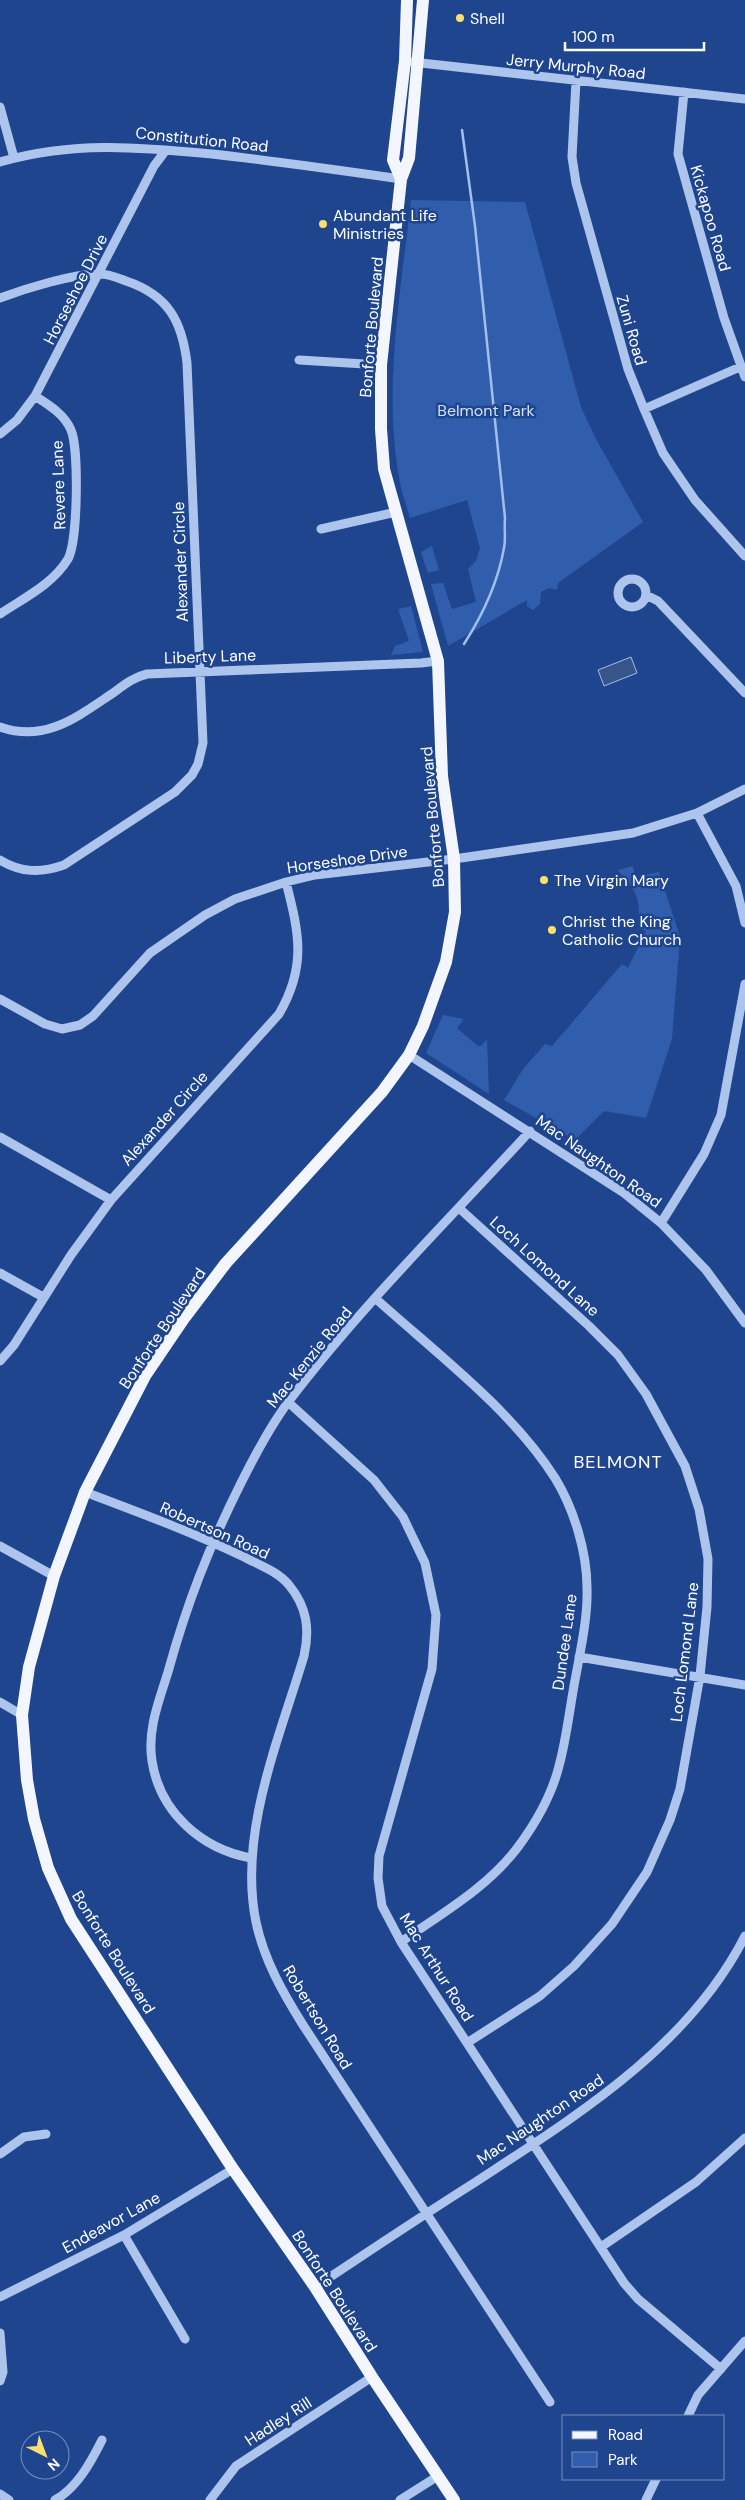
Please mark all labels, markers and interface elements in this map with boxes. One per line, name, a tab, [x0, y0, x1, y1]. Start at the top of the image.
place label: Shell	[470, 8, 505, 29]
marker: Shell	[454, 12, 466, 24]
scale bar	[565, 20, 704, 52]
text: 100 m	[572, 27, 615, 47]
street label: Jerry Murphy Road	[505, 49, 647, 84]
street label: Constitution Road	[134, 122, 270, 157]
street label: Kickapoo Road	[685, 163, 736, 274]
place label: Abundant Life Ministries	[333, 205, 437, 244]
marker: Abundant Life Ministries	[317, 218, 329, 230]
street label: Horseshoe Drive	[39, 230, 112, 348]
street label: Bonforte Boulevard	[355, 256, 388, 398]
street label: Zuni Road	[611, 292, 652, 368]
park label: Belmont Park	[437, 400, 535, 421]
street label: Revere Lane	[46, 440, 71, 530]
street label: Alexander Circle	[168, 501, 193, 623]
street label: Liberty Lane	[164, 644, 256, 669]
street label: Bonforte Boulevard	[416, 746, 449, 888]
street label: Horseshoe Drive	[286, 841, 409, 878]
place label: The Virgin Mary	[554, 870, 669, 891]
marker: The Virgin Mary	[538, 874, 550, 886]
place label: Christ the King Catholic Church	[562, 911, 682, 950]
marker: Christ the King Catholic Church	[546, 924, 558, 936]
street label: Alexander Circle	[116, 1066, 213, 1170]
street label: Mac Naughton Road	[532, 1110, 666, 1213]
street label: Loch Lomond Lane	[485, 1212, 604, 1321]
street label: Bonforte Boulevard	[114, 1264, 211, 1393]
street label: Mac Kenzie Road	[262, 1302, 357, 1412]
district label: BELMONT	[573, 1450, 663, 1474]
street label: Robertson Road	[157, 1497, 273, 1564]
street label: Loch Lomond Lane	[666, 1581, 703, 1723]
street label: Dundee Lane	[547, 1592, 582, 1692]
street label: Bonforte Boulevard	[67, 1887, 160, 2018]
street label: Mac Arthur Road	[395, 1909, 478, 2025]
street label: Robertson Road	[278, 1961, 357, 2073]
street label: Mac Naughton Road	[473, 2069, 608, 2170]
street label: Endeavor Lane	[59, 2187, 164, 2258]
street label: Bonforte Boulevard	[287, 2226, 382, 2356]
street label: Hadley Rill	[241, 2392, 316, 2451]
legend	[562, 2415, 725, 2480]
text: Road	[608, 2425, 643, 2445]
north arrow	[20, 2430, 70, 2480]
text: Park	[608, 2450, 638, 2470]
text: N	[44, 2455, 64, 2475]

